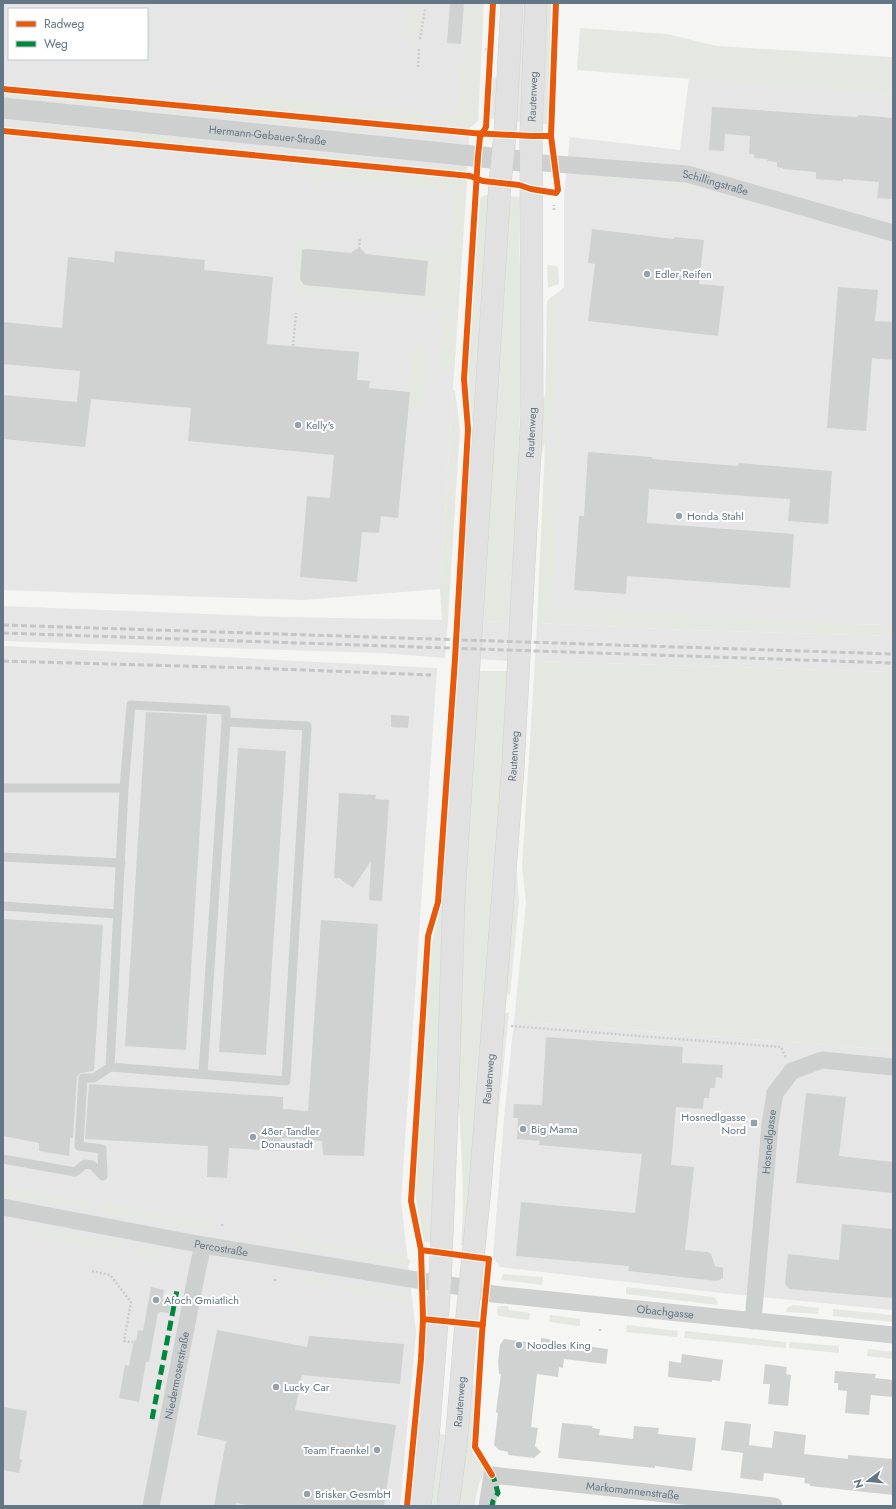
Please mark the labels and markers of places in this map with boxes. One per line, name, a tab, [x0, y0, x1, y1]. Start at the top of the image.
place label: Edler Reifen	[655, 266, 712, 282]
marker: Edler Reifen	[642, 269, 652, 279]
place label: Kelly's	[306, 417, 334, 433]
marker: Kelly's	[293, 420, 303, 430]
place label: Honda Stahl	[687, 508, 744, 524]
marker: Honda Stahl	[674, 511, 684, 521]
place label: Hosnedlgasse Nord	[681, 1109, 746, 1138]
marker: Hosnedlgasse Nord	[749, 1118, 759, 1128]
place label: Big Mama	[531, 1121, 578, 1137]
place label: 48er Tandler Donaustadt	[261, 1123, 320, 1152]
marker: Big Mama	[518, 1124, 528, 1134]
marker: 48er Tandler Donaustadt	[248, 1132, 258, 1142]
place label: Afoch Gmiatlich	[164, 1292, 239, 1308]
marker: Afoch Gmiatlich	[151, 1295, 161, 1305]
place label: Noodles King	[527, 1337, 591, 1353]
marker: Noodles King	[514, 1340, 524, 1350]
place label: Lucky Car	[284, 1379, 330, 1395]
marker: Lucky Car	[271, 1382, 281, 1392]
place label: Team Fraenkel	[303, 1442, 369, 1458]
marker: Team Fraenkel	[372, 1445, 382, 1455]
place label: Brisker GesmbH	[315, 1486, 391, 1502]
marker: Brisker GesmbH	[302, 1489, 312, 1499]

